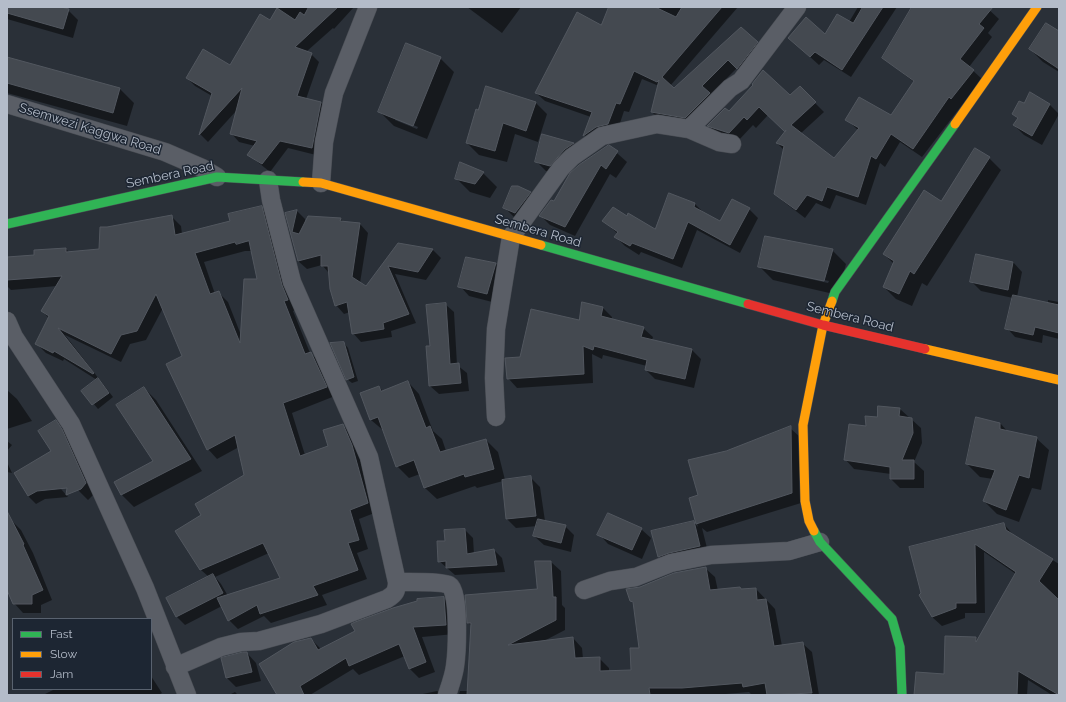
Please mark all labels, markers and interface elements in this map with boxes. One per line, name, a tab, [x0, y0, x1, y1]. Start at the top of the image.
street label: Ssemwezi Kaggwa Road	[17, 100, 163, 158]
street label: Sembera Road	[125, 158, 215, 192]
street label: Sembera Road	[493, 211, 583, 251]
street label: Sembera Road	[805, 299, 895, 335]
legend	[12, 618, 152, 690]
text: Fast	[50, 627, 73, 641]
text: Slow	[50, 647, 77, 661]
text: Jam	[50, 667, 73, 681]

